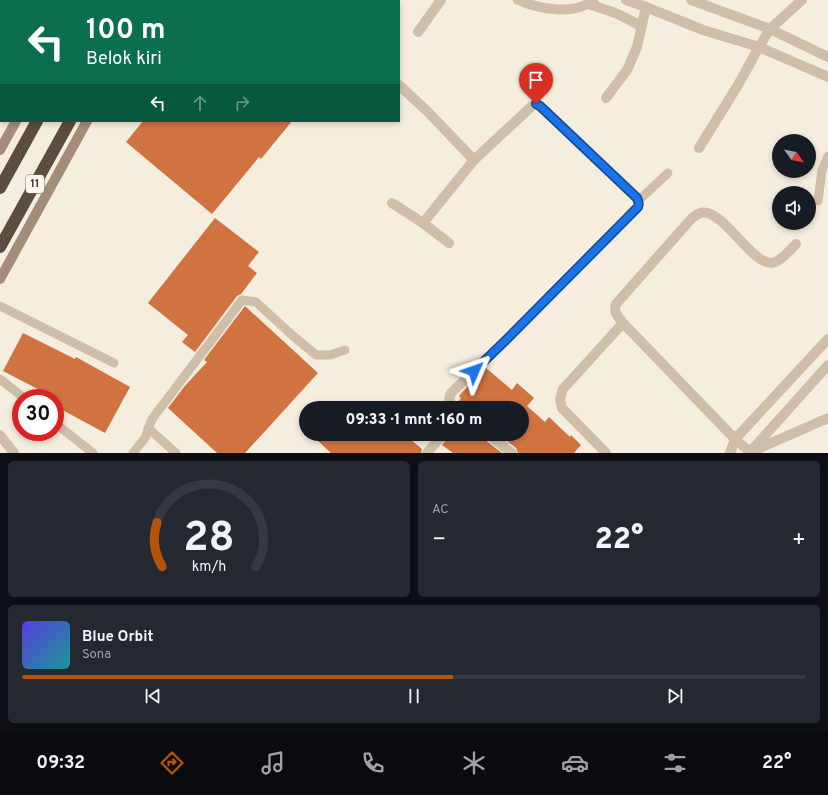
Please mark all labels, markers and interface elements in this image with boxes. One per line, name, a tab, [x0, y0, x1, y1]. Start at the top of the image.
text: 100 m	[86, 13, 166, 49]
icon: left	[20, 16, 72, 68]
text: Belok kiri	[86, 48, 162, 71]
pin	[519, 63, 553, 104]
icon: arrive	[525, 69, 547, 91]
icon: left	[147, 92, 169, 114]
icon: ahead	[189, 92, 211, 114]
icon: right	[231, 92, 253, 114]
north arrow	[772, 134, 816, 178]
map controls	[772, 134, 816, 230]
road number: 11	[26, 175, 44, 193]
button: sound	[772, 186, 816, 230]
position arrow	[453, 350, 495, 392]
speed limit sign: 30	[12, 389, 64, 441]
text: 09:33 · 1 mnt · 160 m	[346, 411, 482, 430]
text: AC	[432, 502, 449, 518]
text: 28	[183, 513, 235, 566]
text: 22°	[594, 522, 644, 559]
text: −	[432, 527, 446, 554]
text: +	[792, 527, 806, 554]
text: km/h	[192, 558, 226, 576]
text: Blue Orbit	[82, 628, 153, 647]
text: Sona	[82, 647, 111, 663]
icon: previous	[142, 685, 164, 707]
icon: pause	[403, 685, 425, 707]
icon: next	[664, 685, 686, 707]
icon: directions	[158, 749, 186, 777]
icon: music	[259, 749, 287, 777]
icon: phone	[359, 749, 387, 777]
icon: climate	[460, 749, 488, 777]
icon: car	[561, 749, 589, 777]
icon: filters	[661, 749, 689, 777]
text: 09:32	[36, 752, 85, 775]
text: 22°	[762, 752, 792, 775]

